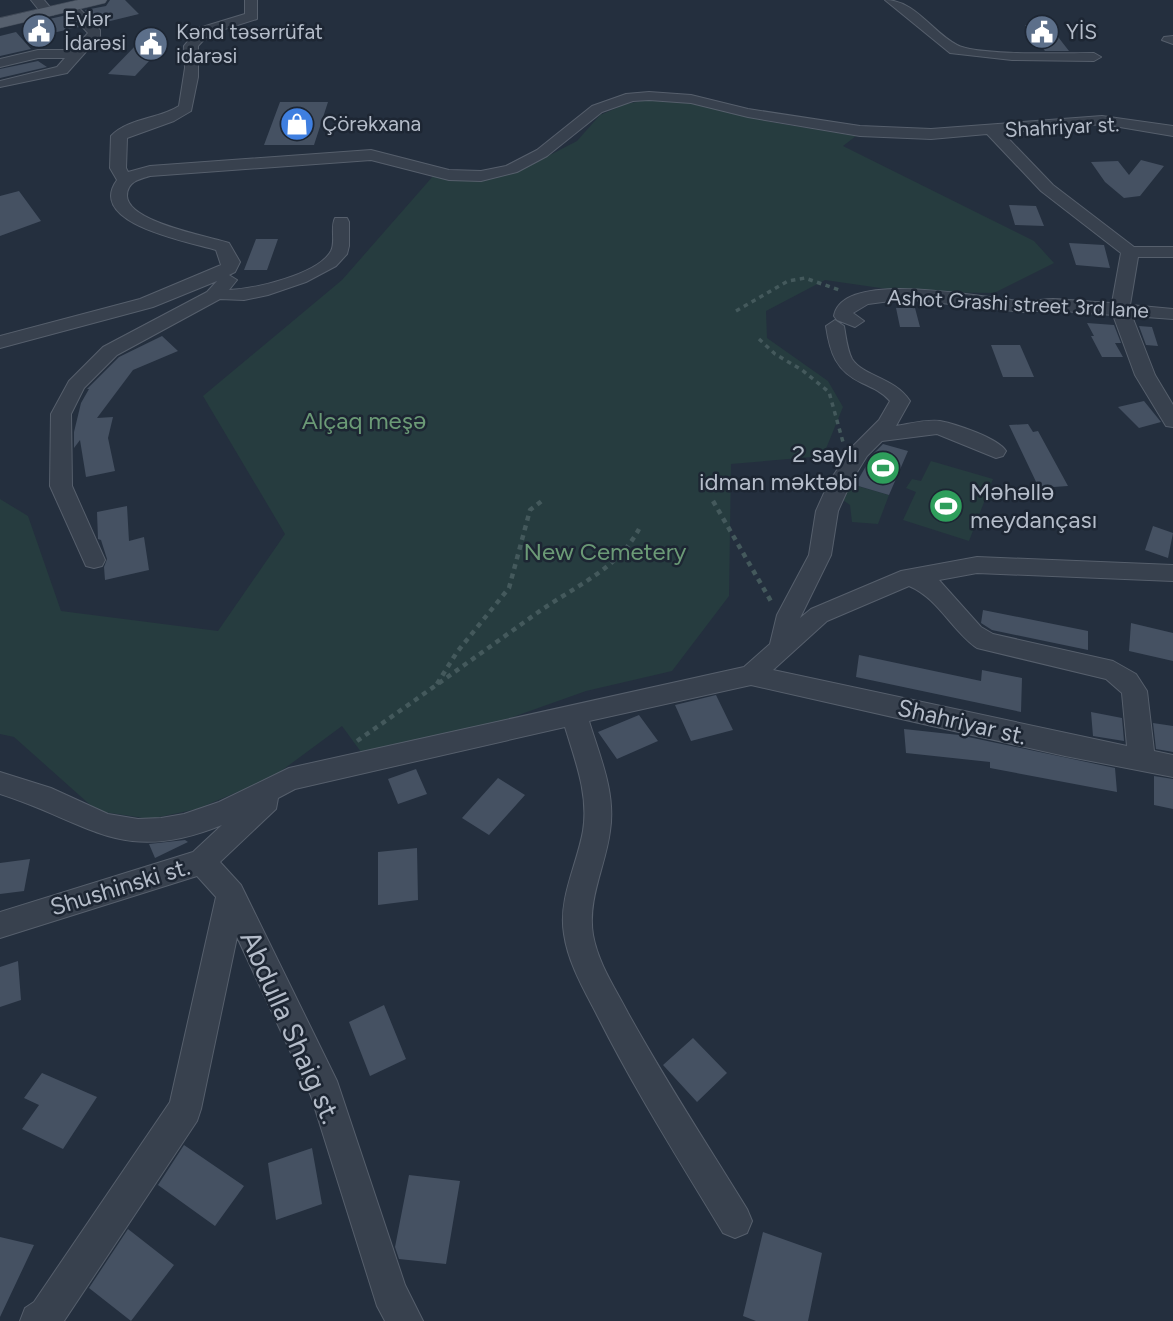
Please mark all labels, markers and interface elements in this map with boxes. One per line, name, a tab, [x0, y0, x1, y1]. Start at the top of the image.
place label: Evlər İdarəsi	[64, 6, 126, 55]
public building icon: Evlər İdarəsi	[20, 12, 58, 50]
public building icon: YİS	[1023, 13, 1061, 51]
place label: Kənd təsərrüfat idarəsi	[176, 19, 323, 68]
place label: YİS	[1066, 19, 1097, 44]
public building icon: Kənd təsərrüfat idarəsi	[132, 25, 170, 63]
shop icon: Çörəkxana	[278, 105, 316, 143]
place label: Çörəkxana	[322, 111, 421, 136]
street label: Shahriyar st.	[1004, 111, 1120, 142]
street label: Ashot Grashi street 3rd lane	[887, 284, 1149, 323]
park label: Alçaq meşə	[302, 406, 426, 435]
place label: 2 saylı idman məktəbi	[699, 439, 858, 496]
sports icon: 2 saylı idman məktəbi	[864, 449, 902, 487]
place label: Məhəllə meydançası	[970, 477, 1097, 534]
sports icon: Məhəllə meydançası	[927, 487, 965, 525]
park label: New Cemetery	[524, 537, 687, 566]
street label: Shahriyar st.	[895, 693, 1029, 750]
street label: Shushinski st.	[46, 852, 193, 922]
street label: Abdulla Shaig st.	[233, 925, 349, 1129]

